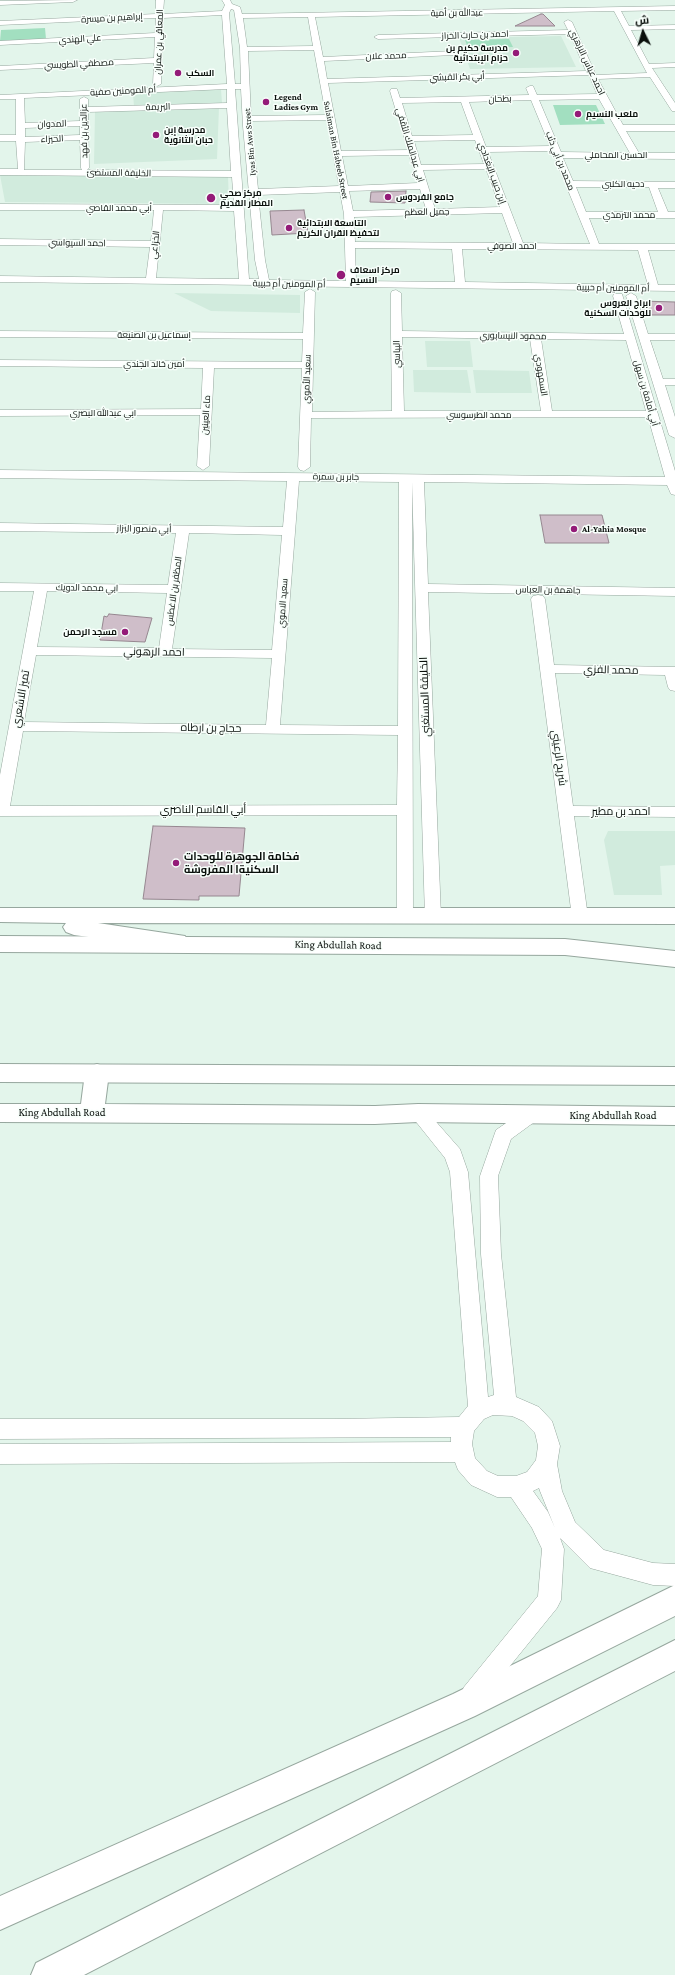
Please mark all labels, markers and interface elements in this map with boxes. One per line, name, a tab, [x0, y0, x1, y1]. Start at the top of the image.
street label: عبدالله بن أمية	[431, 7, 483, 19]
street label: المعاقي بن عمران	[152, 9, 166, 75]
street label: إبراهيم بن ميسرة	[81, 11, 143, 25]
north arrow	[623, 12, 663, 52]
text: ش	[634, 13, 650, 27]
street label: احمد عباس الازهري	[567, 27, 607, 97]
street label: احمد بن حارث الخراز	[441, 28, 509, 42]
street label: علي الهندي	[58, 32, 102, 46]
place label: مدرسة حكيم بن حزام الإبتدائية	[446, 43, 508, 64]
marker: مدرسة حكيم بن حزام الإبتدائية	[511, 48, 521, 58]
street label: محمد علان	[365, 50, 407, 62]
street label: مصطفي الطويسي	[44, 57, 114, 71]
marker: السكب	[173, 68, 183, 78]
place label: السكب	[186, 68, 214, 78]
street label: أبي بكر القبشي	[429, 71, 485, 83]
street label: أم المومنين صفية	[90, 84, 156, 98]
place label: Legend Ladies Gym	[274, 92, 318, 113]
street label: بطحان	[488, 93, 512, 105]
marker: Legend Ladies Gym	[261, 97, 271, 107]
street label: Sulaiman Bin Habeeb Street	[321, 100, 351, 200]
street label: البريمة	[145, 101, 171, 113]
street label: عزالدين بن فهد	[78, 104, 90, 158]
street label: ابي عبدالملك الثقفي	[394, 107, 426, 183]
street label: Iyas Bin Aws Street	[242, 108, 258, 176]
marker: ملعب النسيم	[573, 109, 583, 119]
place label: ملعب النسيم	[586, 109, 638, 119]
street label: المدوان	[37, 118, 67, 130]
place label: مدرسة إبن حبان الثانوية	[164, 125, 213, 146]
marker: مدرسة إبن حبان الثانوية	[151, 130, 161, 140]
street label: محمد بن أبي ذئب	[543, 130, 577, 192]
street label: الحيزاء	[40, 133, 64, 145]
street label: إبن حبيب البغدادي	[476, 141, 508, 205]
street label: الحسين المحاملي	[585, 150, 647, 160]
street label: الخليفة المستضئ	[87, 167, 151, 179]
street label: دحيه الكلبي	[602, 179, 644, 189]
place label: مركز صحي المطار القديم	[220, 188, 273, 209]
marker: مركز صحي المطار القديم	[205, 192, 217, 204]
marker: جامع الفردوس	[383, 192, 393, 202]
place label: جامع الفردوس	[396, 192, 454, 202]
street label: أبي محمد القاصي	[86, 203, 152, 213]
street label: جميل العظم	[404, 206, 450, 218]
street label: محمد الترمذي	[603, 210, 655, 220]
place label: التاسعة الابتدائية لتحفيظ القران الكريم	[297, 218, 379, 239]
marker: التاسعة الابتدائية لتحفيظ القران الكريم	[284, 223, 294, 233]
street label: الخزاعي	[148, 230, 162, 260]
street label: احمد السيواسي	[48, 237, 106, 249]
street label: احمد الصوفي	[487, 241, 537, 251]
place label: مركز اسعاف النسيم	[350, 265, 400, 286]
marker: مركز اسعاف النسيم	[335, 269, 347, 281]
street label: أم المومنين أم حبيبة	[252, 278, 326, 290]
street label: أم المومنين أم حبيبة	[576, 282, 650, 294]
place label: ابراج العروس للوحدات السكنية	[584, 298, 651, 319]
marker: ابراج العروس للوحدات السكنية	[654, 303, 664, 313]
street label: إسماعيل بن الصنيعة	[117, 330, 191, 340]
street label: محمود النيسابوري	[479, 330, 547, 342]
street label: البياسي	[391, 340, 403, 368]
street label: السمهودي	[532, 353, 550, 397]
street label: سعيد الأموي	[301, 354, 313, 404]
street label: أمين خالد الجندي	[123, 359, 185, 369]
street label: أبي أمامة بن سهل	[631, 359, 661, 427]
street label: ماء العينين	[199, 395, 213, 435]
street label: ابي عبدالله البصري	[70, 408, 136, 418]
street label: محمد الطرسوسي	[446, 410, 512, 420]
street label: جابر بن سمرة	[313, 471, 359, 483]
street label: أبي منصور البزاز	[116, 523, 172, 535]
marker: Al-Yahia Mosque	[569, 524, 579, 534]
place label: Al-Yahia Mosque	[582, 524, 646, 534]
street label: المظفر بن الاغطس	[164, 556, 184, 626]
street label: سعيد الاموي	[276, 578, 290, 628]
street label: ابي محمد الدويك	[56, 582, 118, 594]
street label: جاهمة بن العباس	[515, 584, 581, 596]
place label: مسجد الرحمن	[63, 627, 117, 637]
marker: مسجد الرحمن	[120, 627, 130, 637]
street label: احمد الرهوني	[123, 645, 185, 659]
street label: الخليفة المستغني	[417, 657, 433, 737]
street label: محمد الفزي	[583, 663, 639, 677]
street label: تميز الاشعري	[9, 669, 33, 729]
street label: حجاج بن ارطاه	[180, 721, 242, 735]
street label: شريح الرعيني	[549, 729, 569, 787]
street label: أبي القاسم الناصري	[160, 803, 246, 817]
street label: احمد بن مطير	[592, 805, 650, 819]
place label: فخامة الجوهرة للوحدات السكنيةا المفروشة	[184, 850, 299, 876]
marker: فخامة الجوهرة للوحدات السكنيةا المفروشة	[171, 858, 181, 868]
street label: King Abdullah Road	[294, 938, 382, 952]
street label: King Abdullah Road	[18, 1106, 106, 1120]
street label: King Abdullah Road	[569, 1109, 657, 1123]

